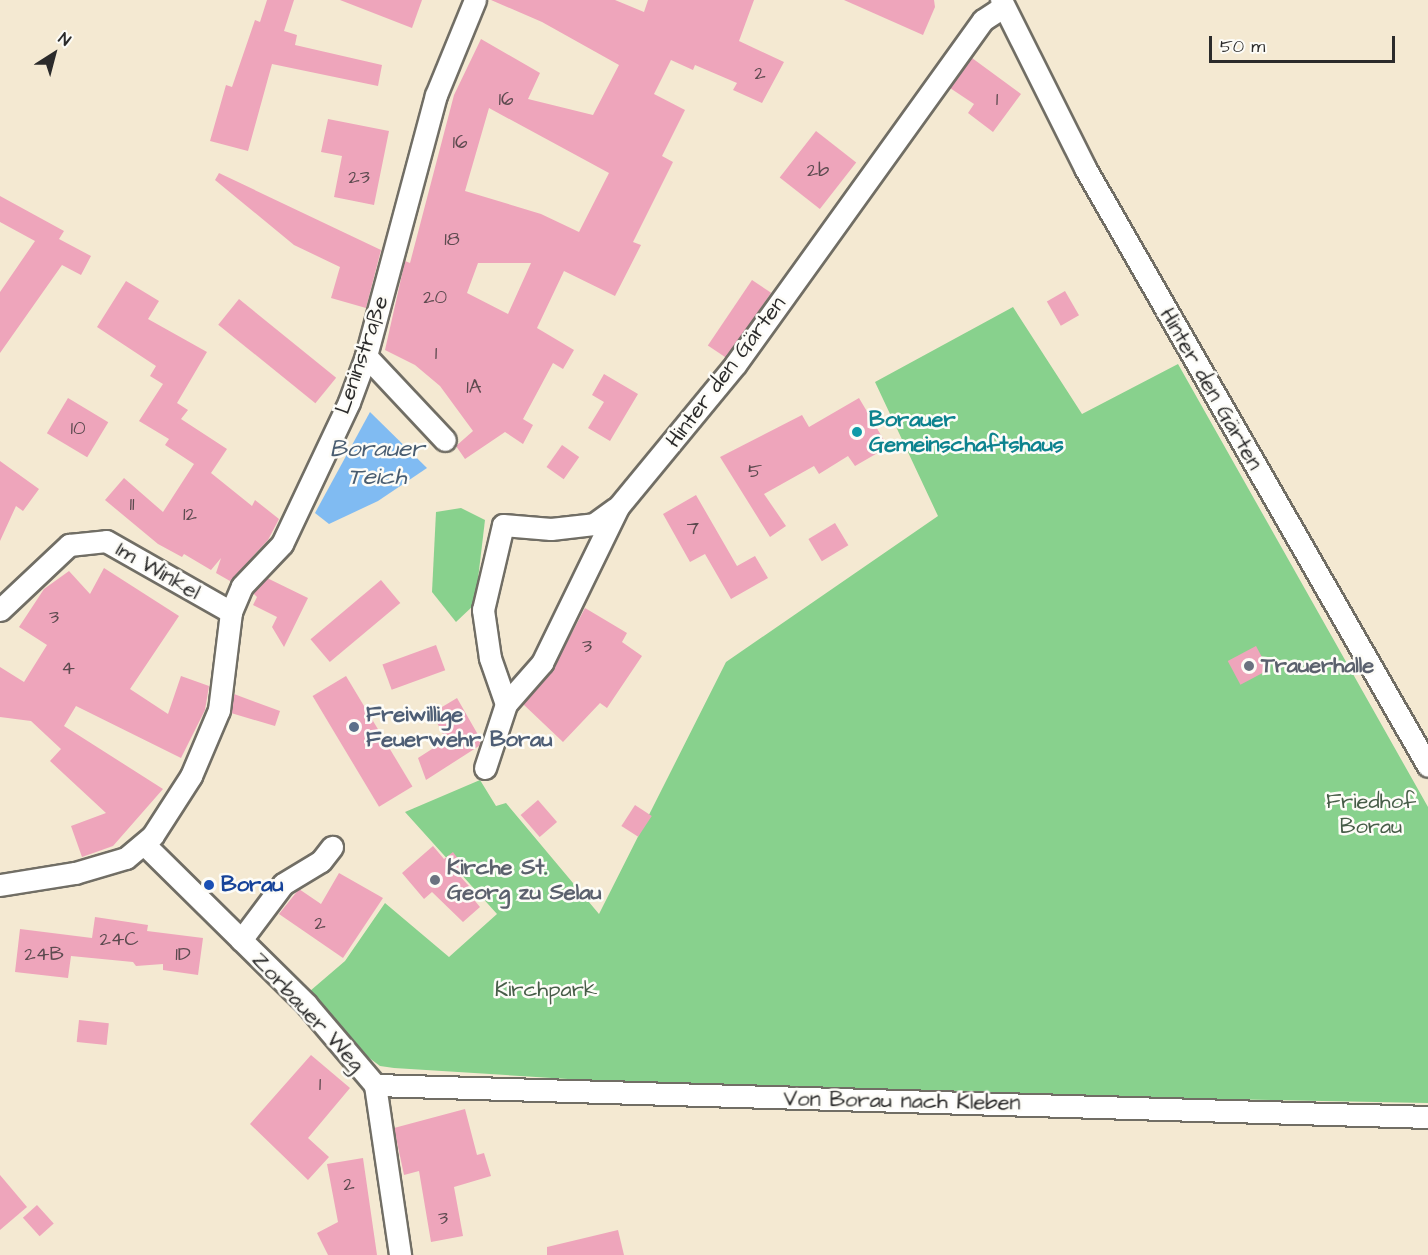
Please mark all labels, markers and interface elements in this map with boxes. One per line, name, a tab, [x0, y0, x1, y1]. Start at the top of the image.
north arrow	[24, 24, 84, 84]
scale bar	[1212, 24, 1398, 62]
text: N	[54, 28, 75, 51]
text: 50 m	[1220, 34, 1265, 59]
house number: 2	[754, 61, 766, 85]
house number: 16	[498, 87, 514, 111]
house number: 1	[996, 87, 998, 111]
house number: 16	[452, 130, 468, 154]
house number: 2b	[807, 158, 829, 182]
house number: 23	[348, 165, 370, 189]
house number: 18	[444, 227, 460, 251]
house number: 20	[423, 285, 447, 309]
street label: Hinter den Gärten	[660, 291, 792, 453]
street label: Leninstraße	[329, 292, 395, 418]
street label: Hinter den Gärten	[1154, 303, 1268, 475]
house number: 1	[435, 341, 437, 365]
house number: 1A	[466, 375, 482, 399]
place label: Borauer Gemeinschaftshaus	[869, 406, 1064, 458]
house number: 10	[70, 416, 86, 440]
marker: Borauer Gemeinschaftshaus	[850, 425, 864, 439]
water label: Borauer Teich	[330, 436, 424, 492]
house number: 5	[748, 459, 762, 483]
house number: 11	[129, 492, 135, 516]
house number: 12	[183, 502, 197, 526]
house number: 7	[687, 516, 699, 540]
street label: Im Winkel	[111, 536, 205, 606]
house number: 3	[49, 605, 59, 629]
house number: 3	[582, 634, 592, 658]
place label: Trauerhalle	[1261, 653, 1374, 679]
house number: 4	[61, 656, 75, 680]
marker: Trauerhalle	[1242, 659, 1256, 673]
place label: Freiwillige Feuerwehr Borau	[366, 701, 552, 752]
marker: Freiwillige Feuerwehr Borau	[347, 720, 361, 734]
park label: Friedhof Borau	[1326, 788, 1416, 840]
place label: Kirche St. Georg zu Selau	[447, 854, 602, 906]
place label: Borau	[221, 872, 284, 898]
marker: Kirche St. Georg zu Selau	[428, 873, 442, 887]
marker: Borau	[202, 878, 216, 892]
house number: 2	[314, 911, 326, 935]
house number: 24C	[99, 927, 139, 951]
house number: 24B	[24, 942, 64, 966]
house number: 1D	[175, 942, 191, 966]
street label: Zorbauer Weg	[246, 947, 370, 1077]
park label: Kirchpark	[495, 977, 597, 1003]
house number: 1	[319, 1072, 321, 1096]
street label: Von Borau nach Kleben	[783, 1086, 1021, 1116]
house number: 2	[343, 1172, 355, 1196]
house number: 3	[438, 1206, 448, 1230]

